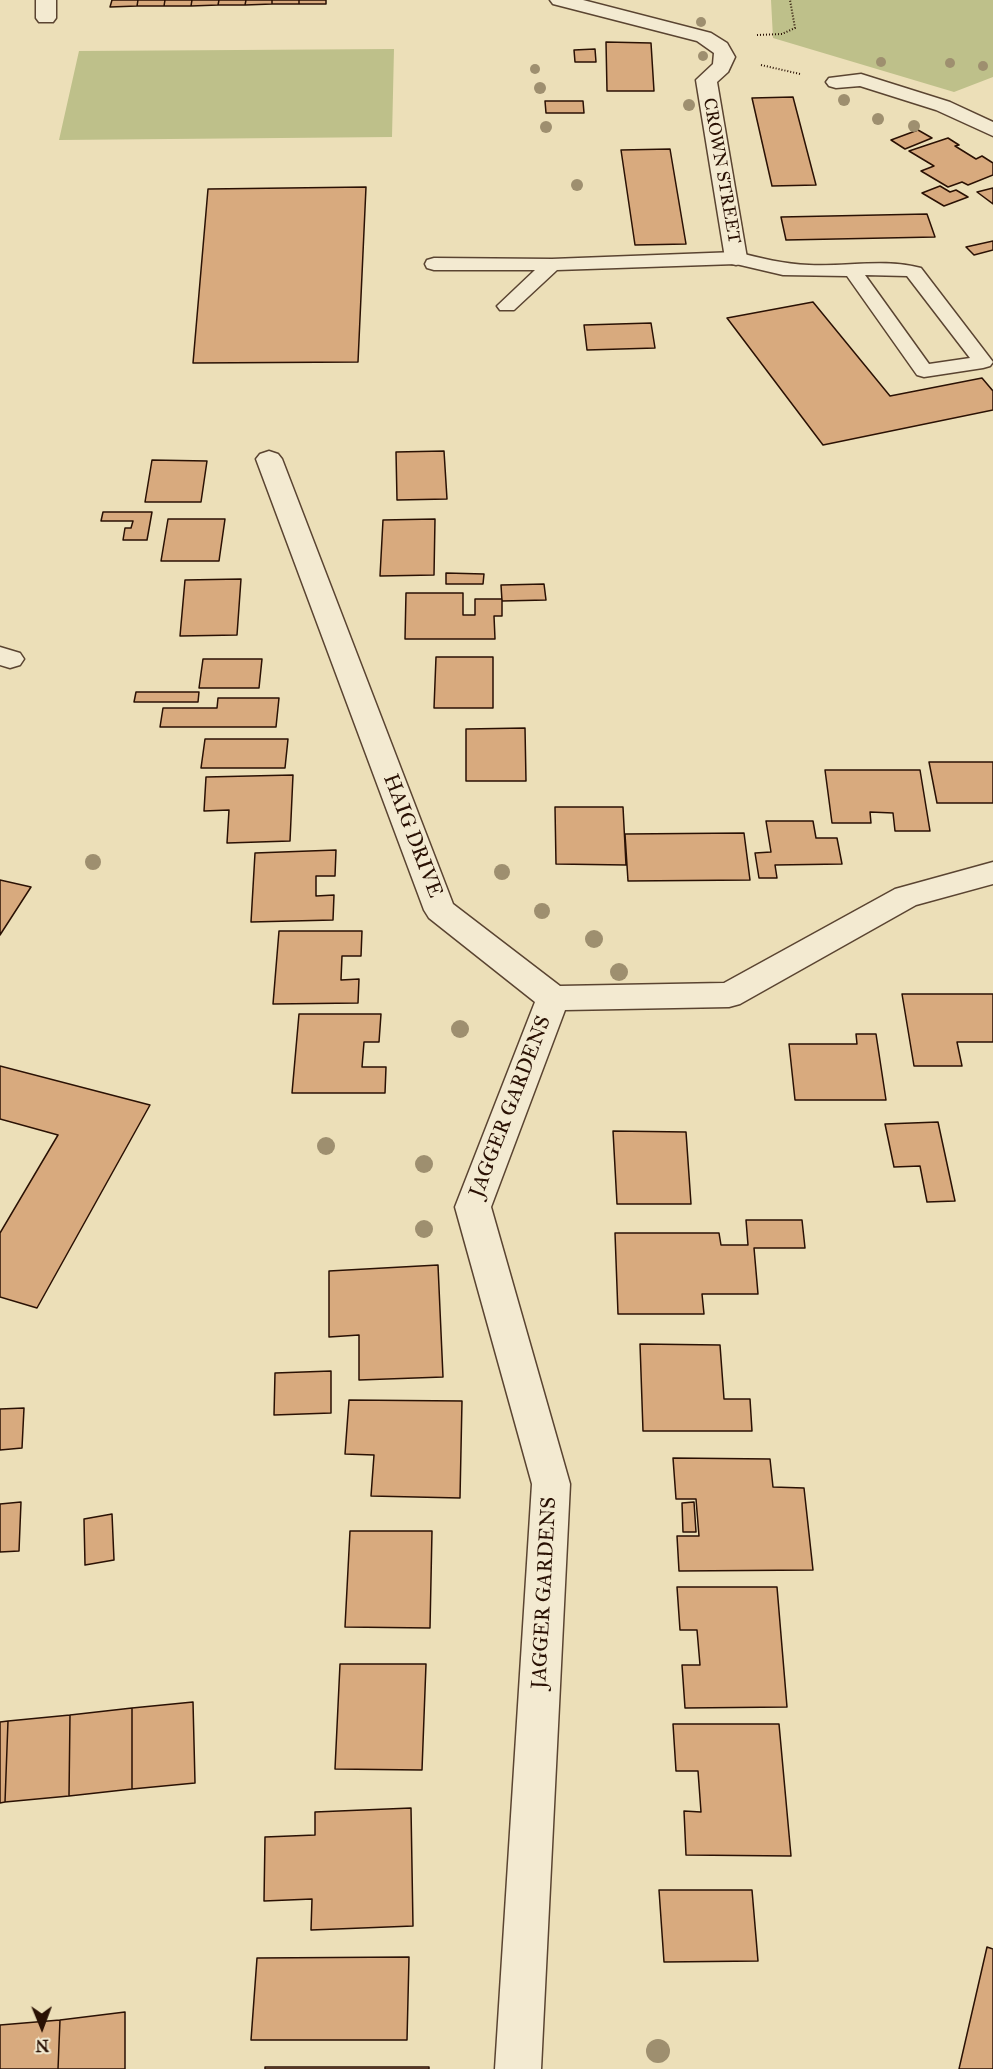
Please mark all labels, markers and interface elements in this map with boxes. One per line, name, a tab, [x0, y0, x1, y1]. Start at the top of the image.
street label: CROWN STREET	[698, 96, 744, 246]
street label: HAIG DRIVE	[377, 771, 447, 901]
street label: JAGGER GARDENS	[465, 1013, 557, 1201]
street label: JAGGER GARDENS	[527, 1496, 563, 1690]
north arrow	[12, 1997, 72, 2057]
text: N	[35, 2036, 49, 2055]

